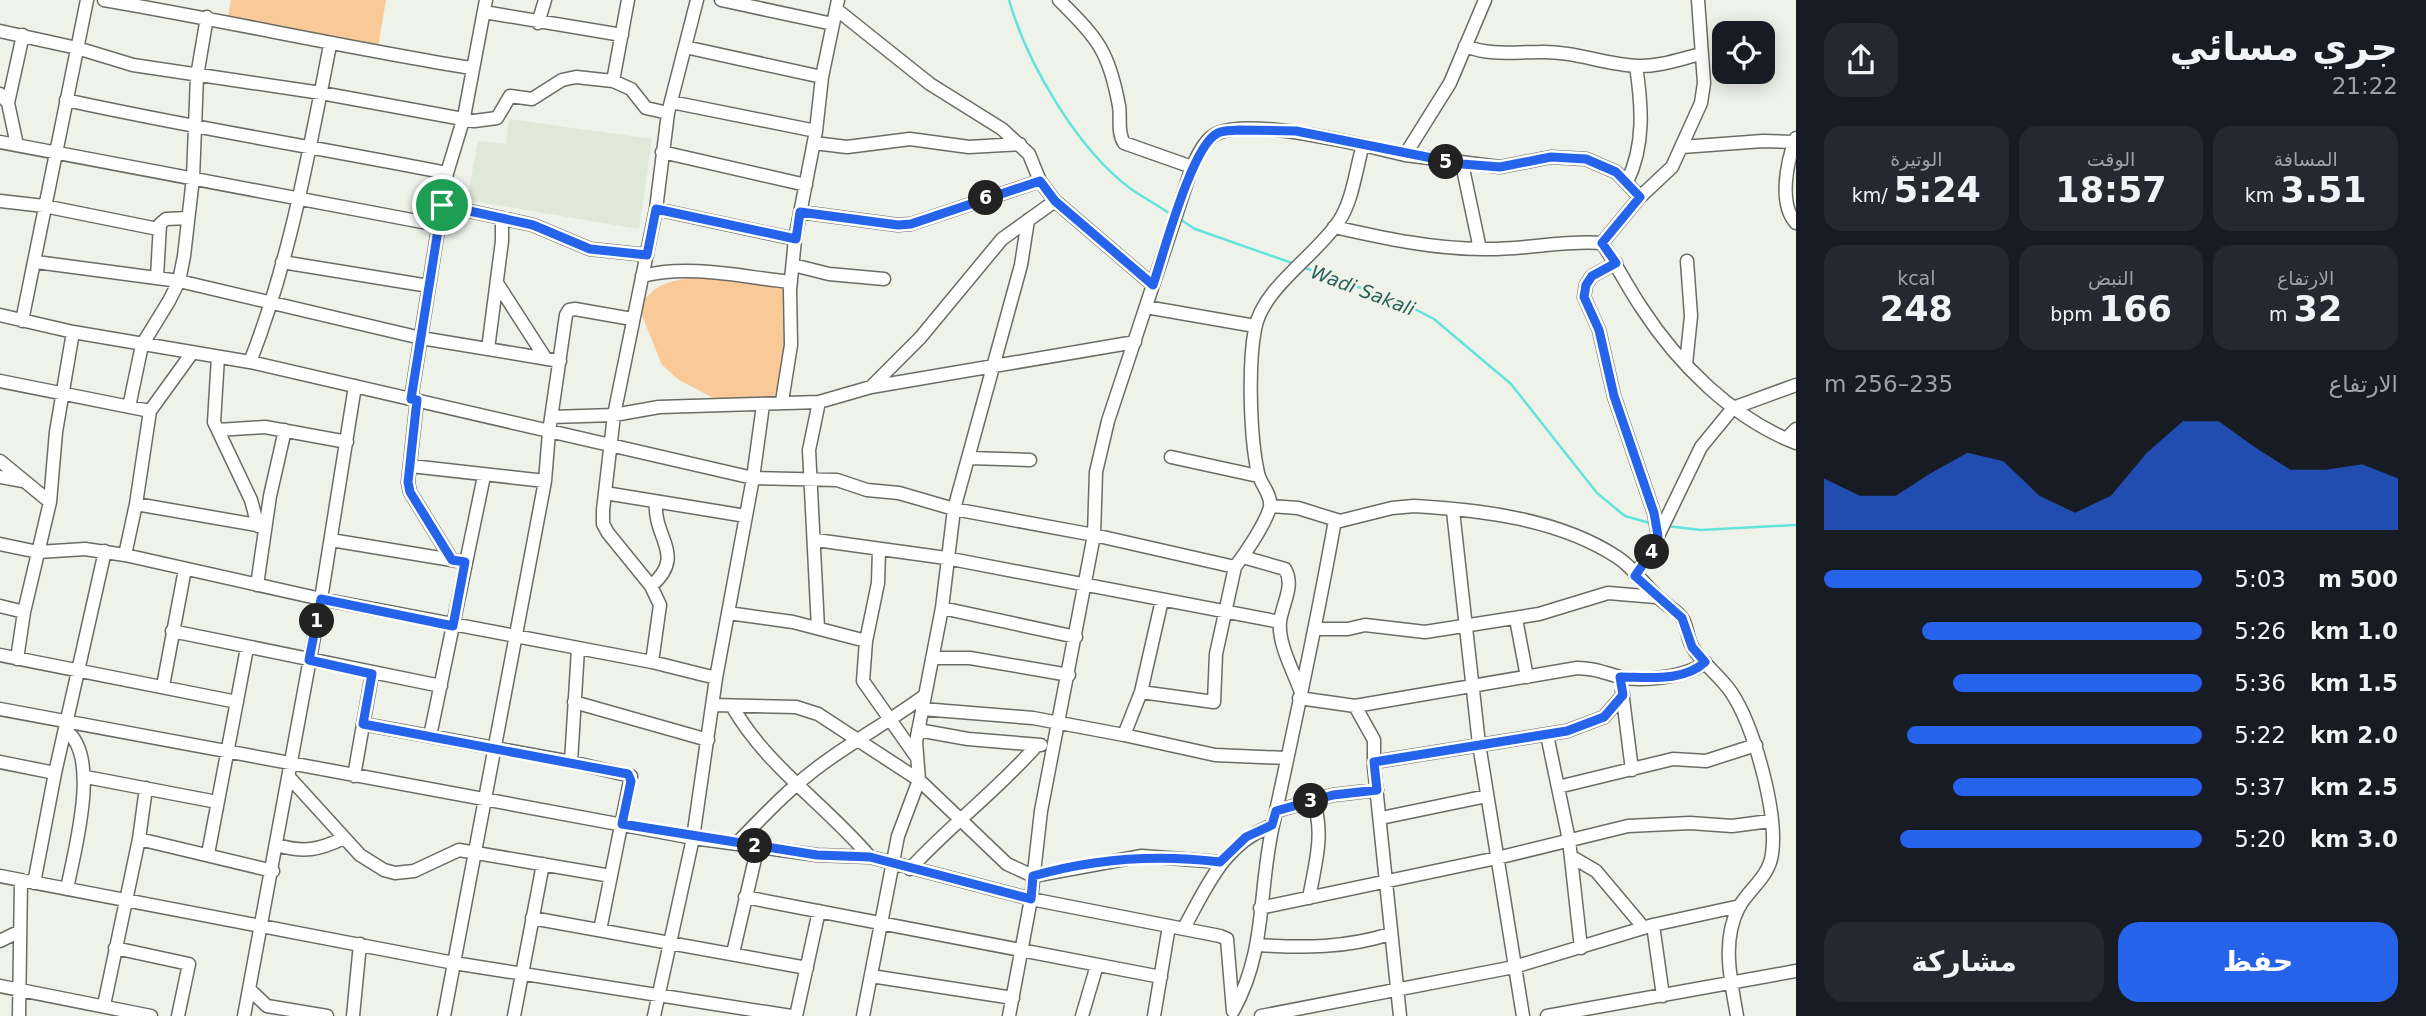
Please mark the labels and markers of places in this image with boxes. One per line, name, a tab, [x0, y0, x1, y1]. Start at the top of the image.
pin: 5	[1428, 144, 1464, 180]
pin	[412, 175, 472, 235]
pin: 6	[968, 180, 1004, 216]
pin: 4	[1634, 534, 1670, 570]
pin: 1	[300, 604, 334, 638]
pin: 3	[1294, 784, 1328, 818]
pin: 2	[738, 828, 772, 864]

